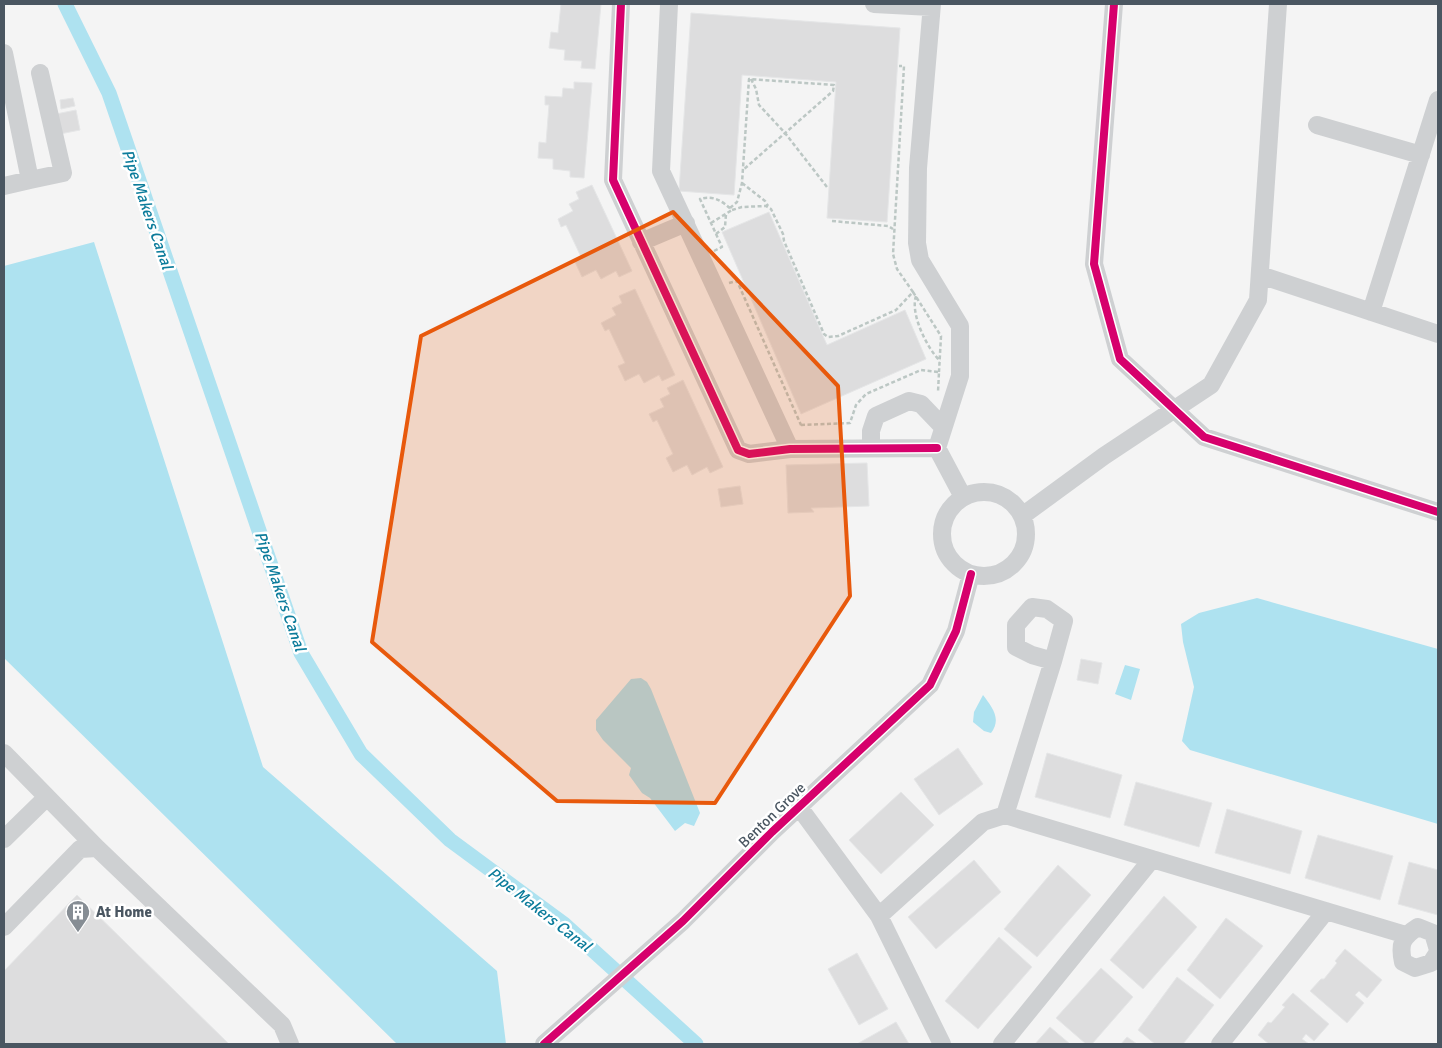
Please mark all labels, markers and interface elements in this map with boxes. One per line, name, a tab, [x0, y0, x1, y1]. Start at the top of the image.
water label: Pipe Makers Canal	[117, 147, 177, 273]
water label: Pipe Makers Canal	[250, 529, 310, 655]
street label: Benton Grove	[735, 779, 809, 851]
water label: Pipe Makers Canal	[484, 863, 596, 957]
building icon: At Home	[65, 899, 91, 933]
place label: At Home	[96, 903, 152, 921]

